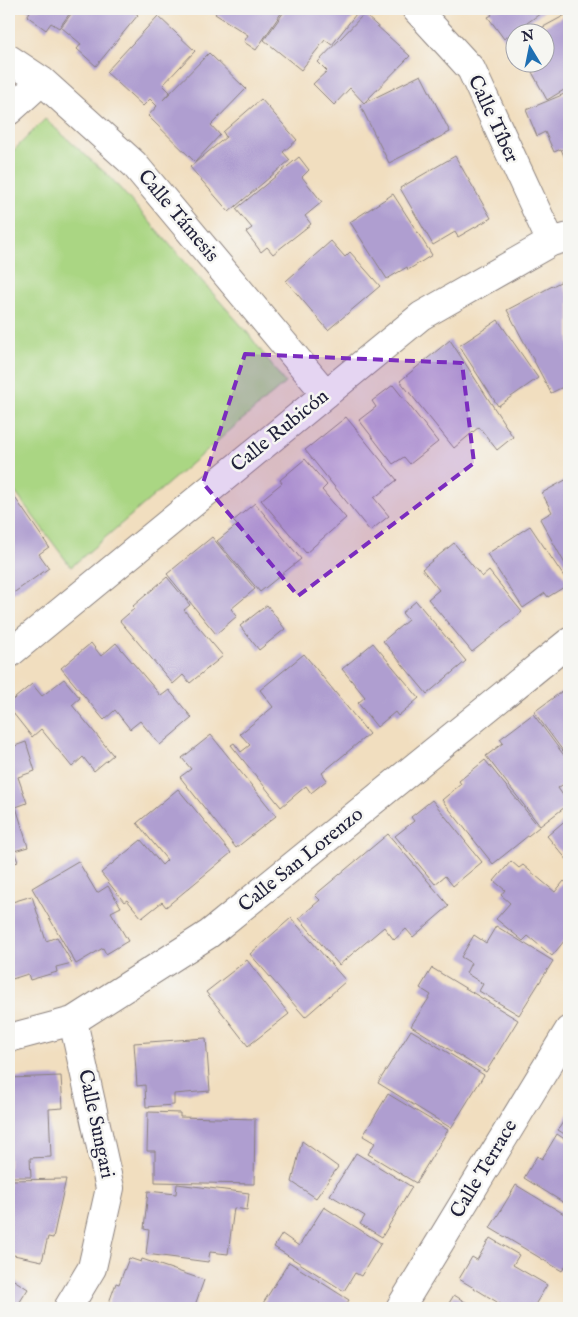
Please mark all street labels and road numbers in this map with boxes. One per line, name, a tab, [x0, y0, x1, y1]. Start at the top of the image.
street label: Calle Tíber	[462, 71, 524, 167]
street label: Calle Támesis	[132, 165, 224, 267]
street label: Calle Rubicón	[226, 384, 334, 478]
street label: Calle San Lorenzo	[233, 802, 369, 918]
street label: Calle Sungari	[72, 1067, 120, 1181]
street label: Calle Terrace	[445, 1115, 523, 1223]

